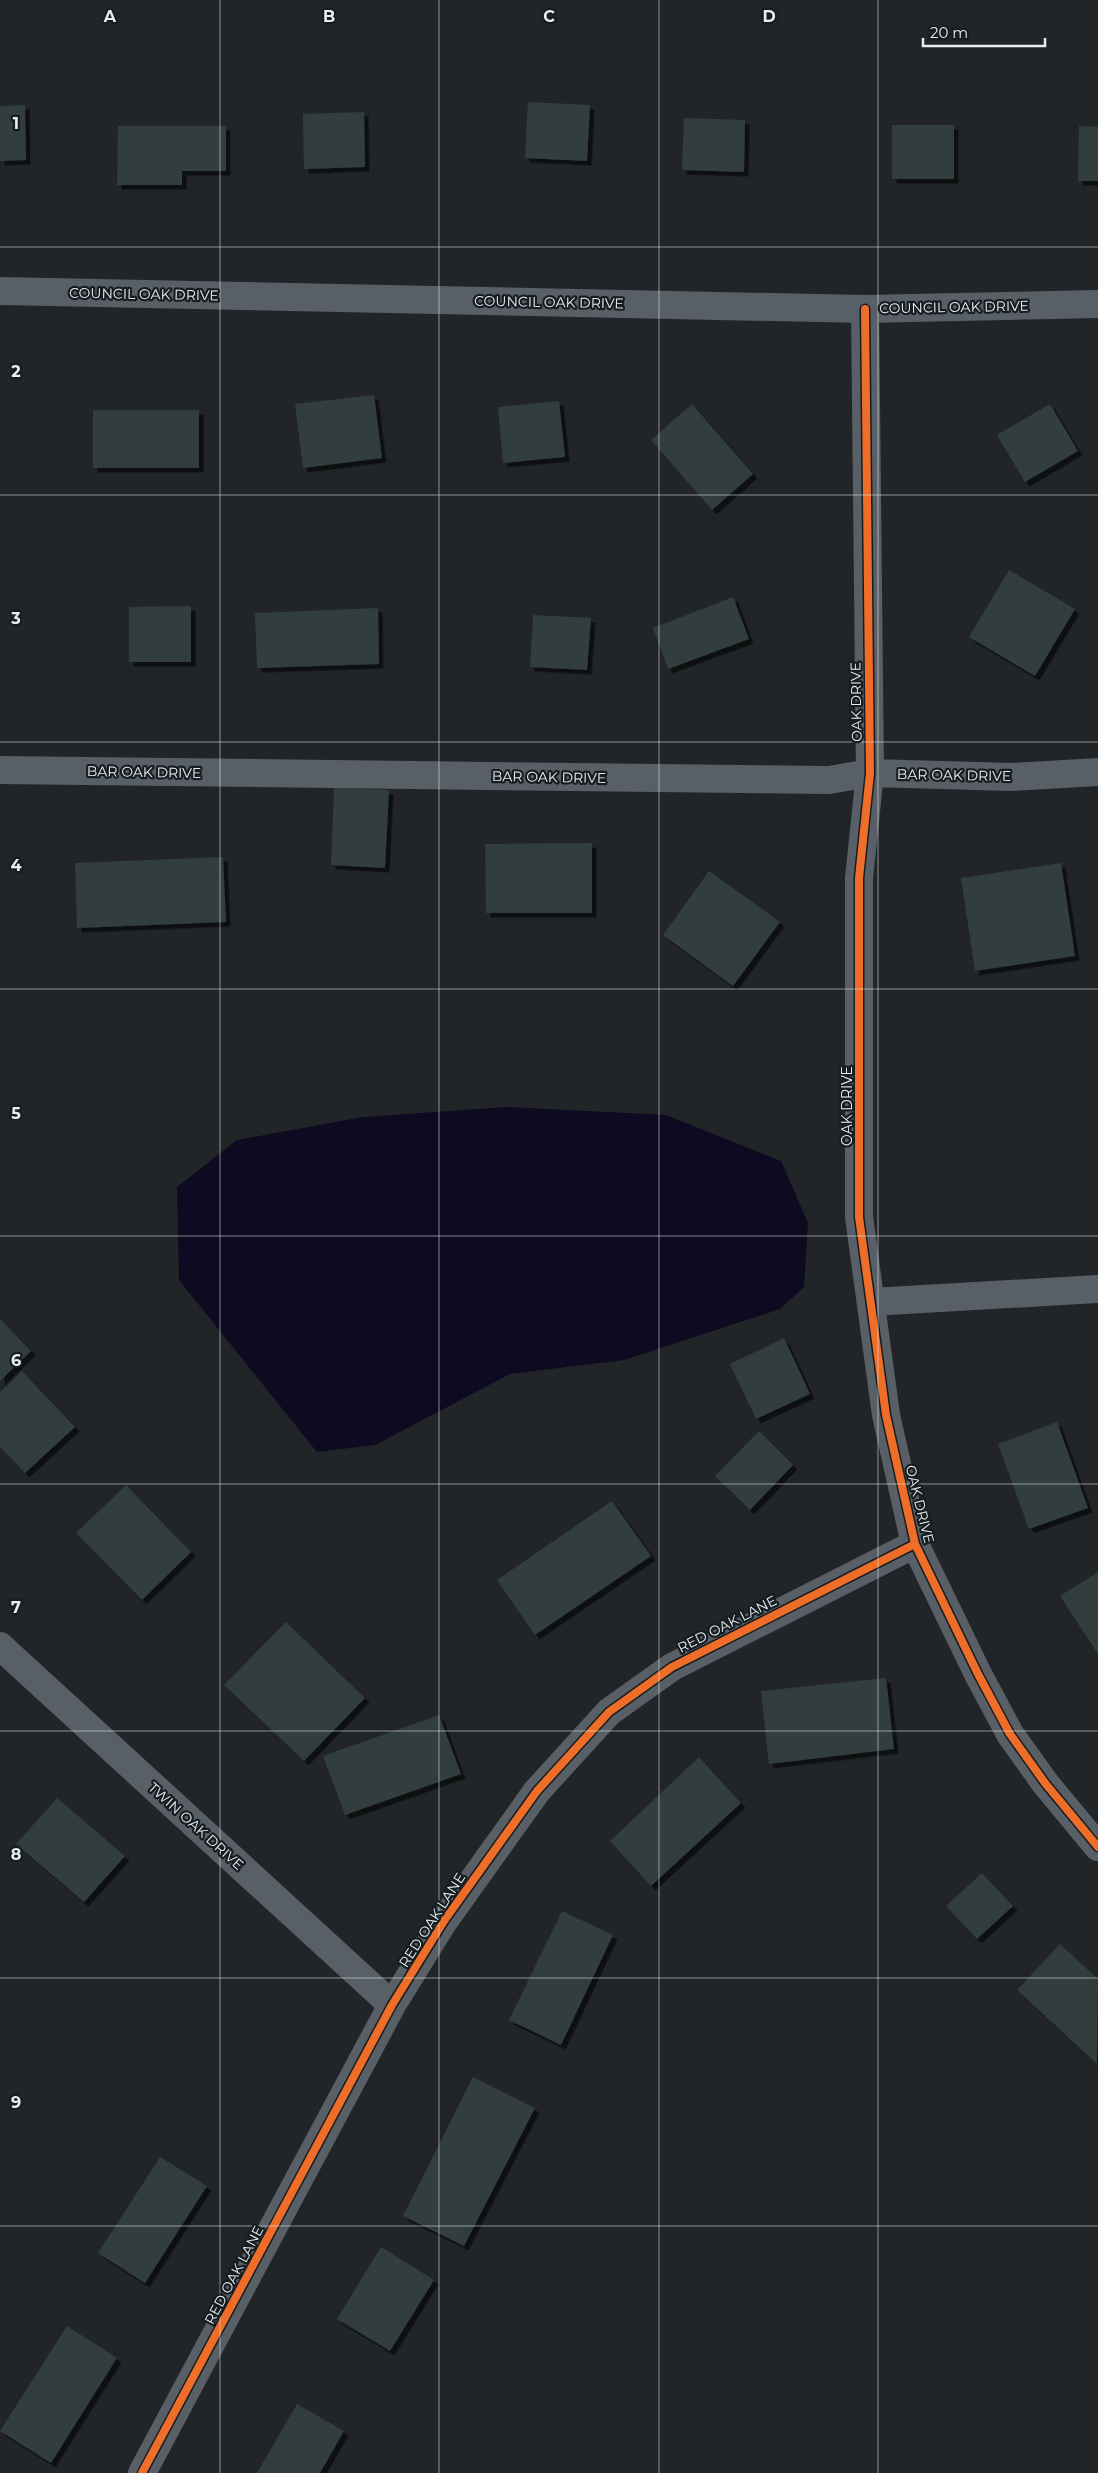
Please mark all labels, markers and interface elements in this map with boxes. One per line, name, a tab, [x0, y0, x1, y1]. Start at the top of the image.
text: A	[103, 7, 117, 26]
text: B	[323, 7, 335, 26]
text: C	[543, 7, 555, 26]
text: D	[762, 7, 776, 26]
scale bar	[923, 15, 1046, 47]
text: 20 m	[930, 23, 968, 42]
text: 1	[13, 114, 19, 133]
street label: COUNCIL OAK DRIVE	[69, 284, 219, 304]
street label: COUNCIL OAK DRIVE	[474, 292, 624, 312]
street label: COUNCIL OAK DRIVE	[879, 297, 1029, 317]
text: 2	[11, 362, 21, 381]
text: 3	[10, 609, 21, 628]
street label: OAK DRIVE	[846, 662, 866, 742]
street label: BAR OAK DRIVE	[87, 762, 201, 782]
street label: BAR OAK DRIVE	[897, 765, 1011, 785]
street label: BAR OAK DRIVE	[492, 767, 606, 787]
text: 4	[10, 856, 22, 875]
street label: OAK DRIVE	[838, 1066, 856, 1146]
text: 5	[11, 1104, 21, 1123]
text: 6	[11, 1351, 21, 1370]
street label: OAK DRIVE	[902, 1463, 938, 1545]
street label: RED OAK LANE	[674, 1591, 780, 1657]
text: 7	[11, 1598, 21, 1617]
street label: TWIN OAK DRIVE	[144, 1778, 248, 1874]
text: 8	[11, 1845, 21, 1864]
street label: RED OAK LANE	[395, 1869, 469, 1971]
text: 9	[11, 2093, 21, 2112]
street label: RED OAK LANE	[200, 2223, 268, 2327]

